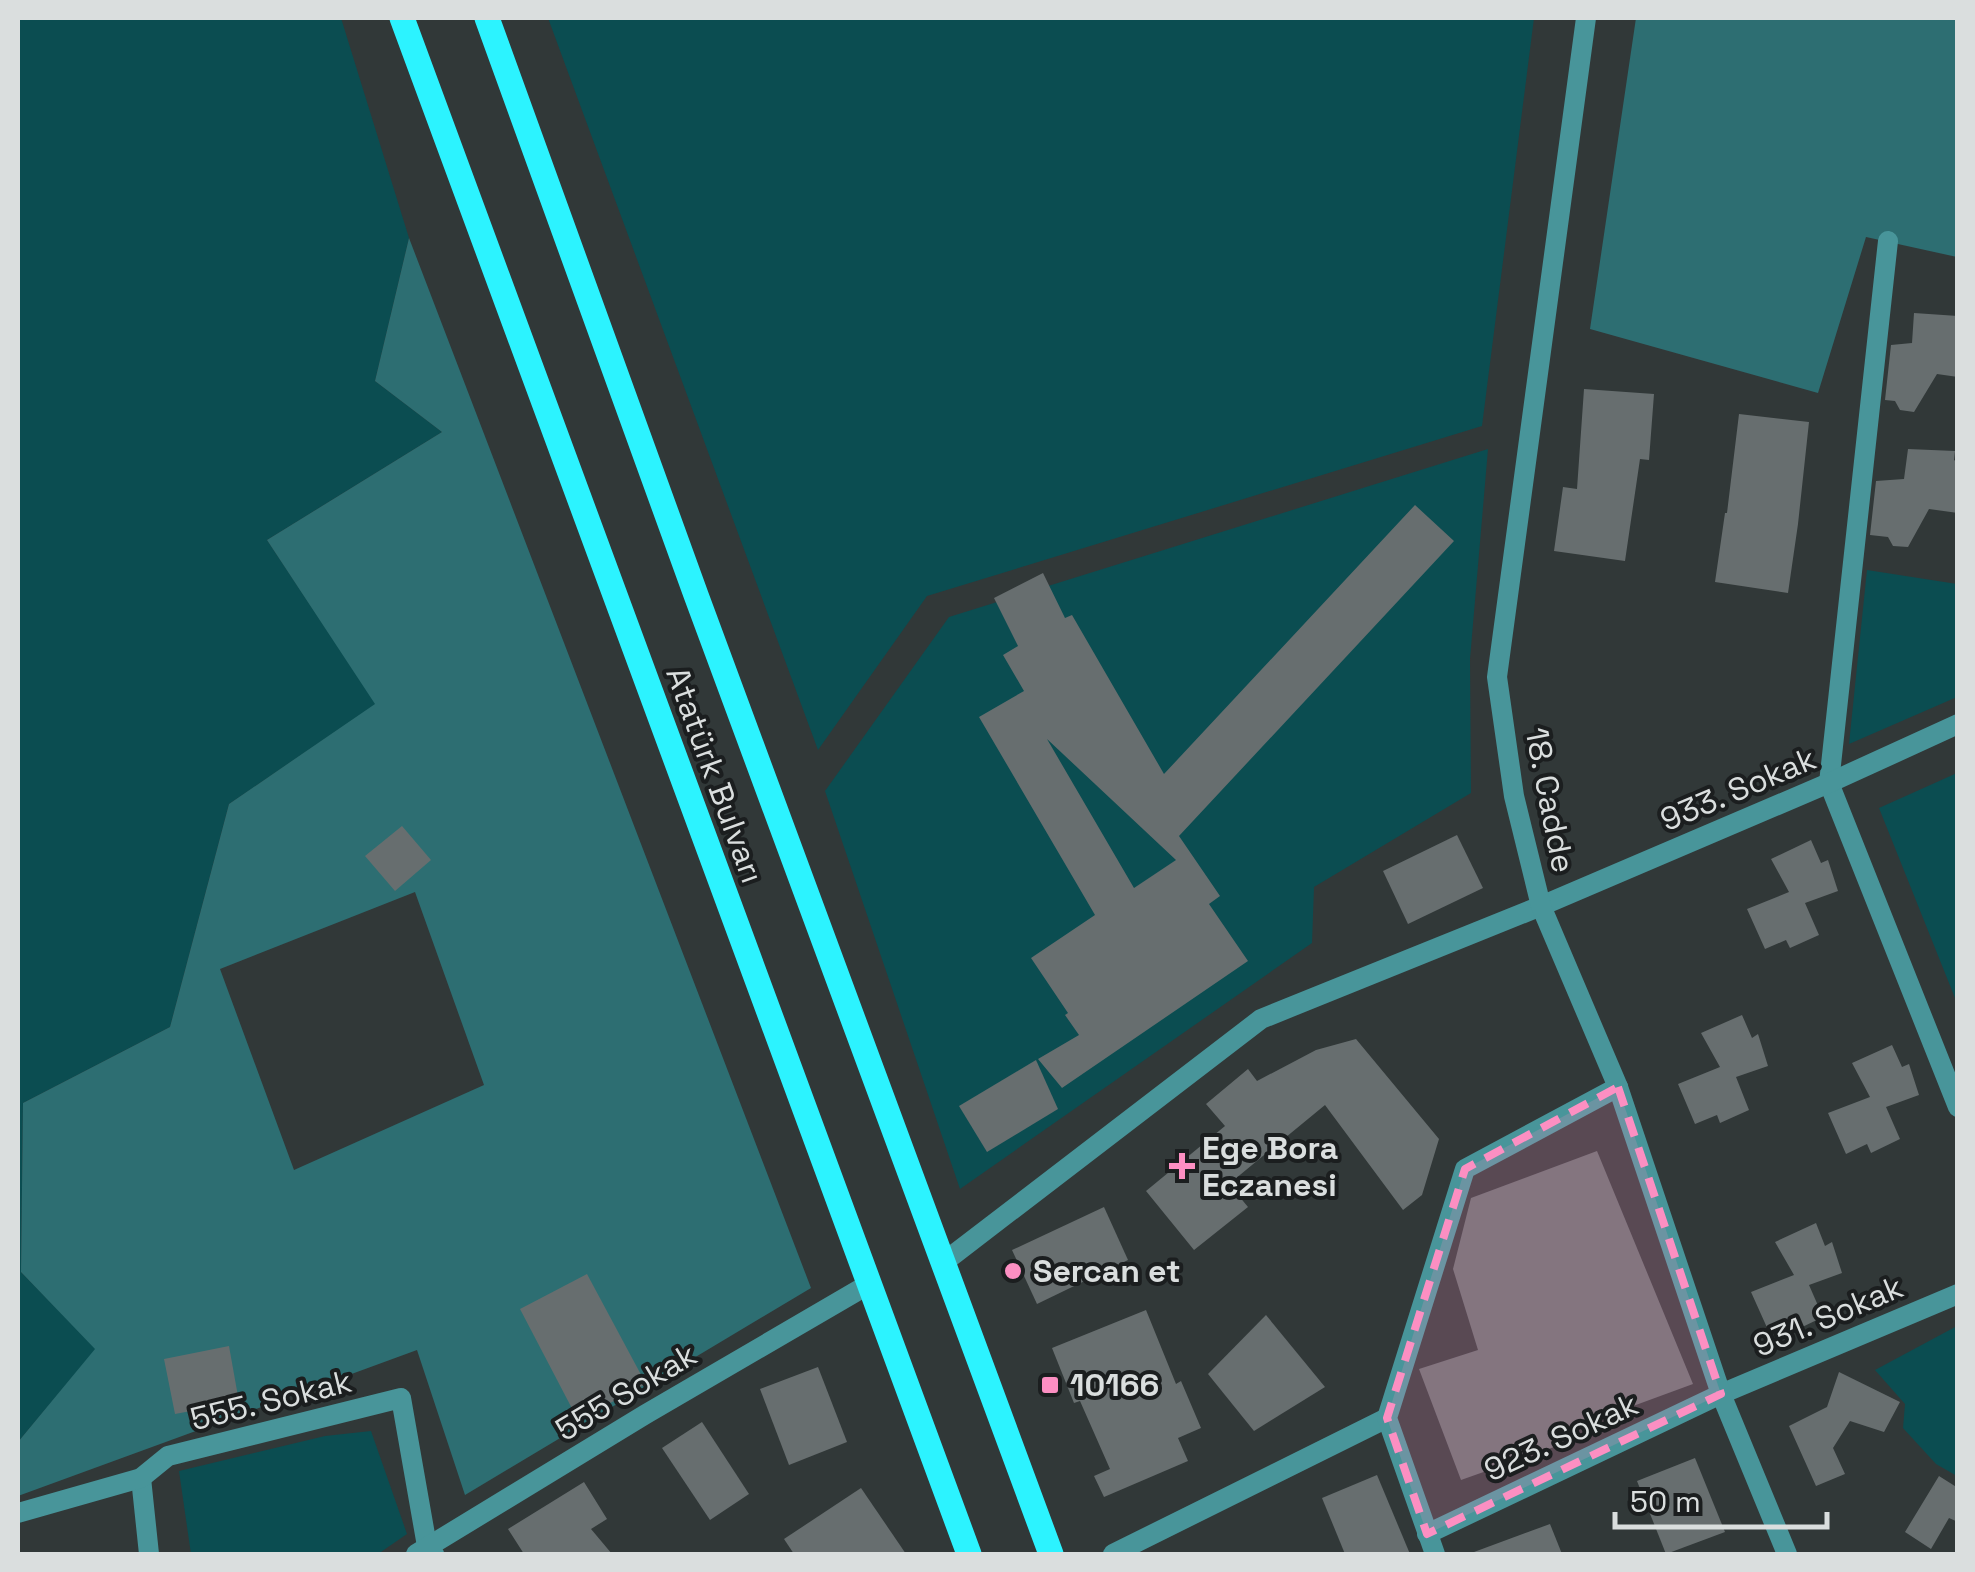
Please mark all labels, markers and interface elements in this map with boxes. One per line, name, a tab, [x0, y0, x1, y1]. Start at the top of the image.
street label: Atatürk Bulvarı	[657, 661, 773, 889]
street label: 18. Cadde	[1516, 724, 1584, 876]
street label: 933. Sokak	[1654, 738, 1822, 840]
place label: Ege Bora Eczanesi	[1202, 1128, 1338, 1205]
marker: Ege Bora Eczanesi	[1171, 1155, 1193, 1177]
place label: Sercan et	[1033, 1251, 1181, 1291]
marker: Sercan et	[1002, 1260, 1024, 1282]
street label: 931. Sokak	[1747, 1267, 1909, 1365]
street label: 555 Sokak	[548, 1334, 704, 1450]
street label: 555. Sokak	[186, 1361, 356, 1439]
place label: 10166	[1070, 1365, 1159, 1405]
marker: 10166	[1039, 1374, 1061, 1396]
street label: 923. Sokak	[1478, 1384, 1644, 1490]
scale bar	[1615, 1467, 1828, 1529]
text: 50 m	[1630, 1482, 1701, 1521]

